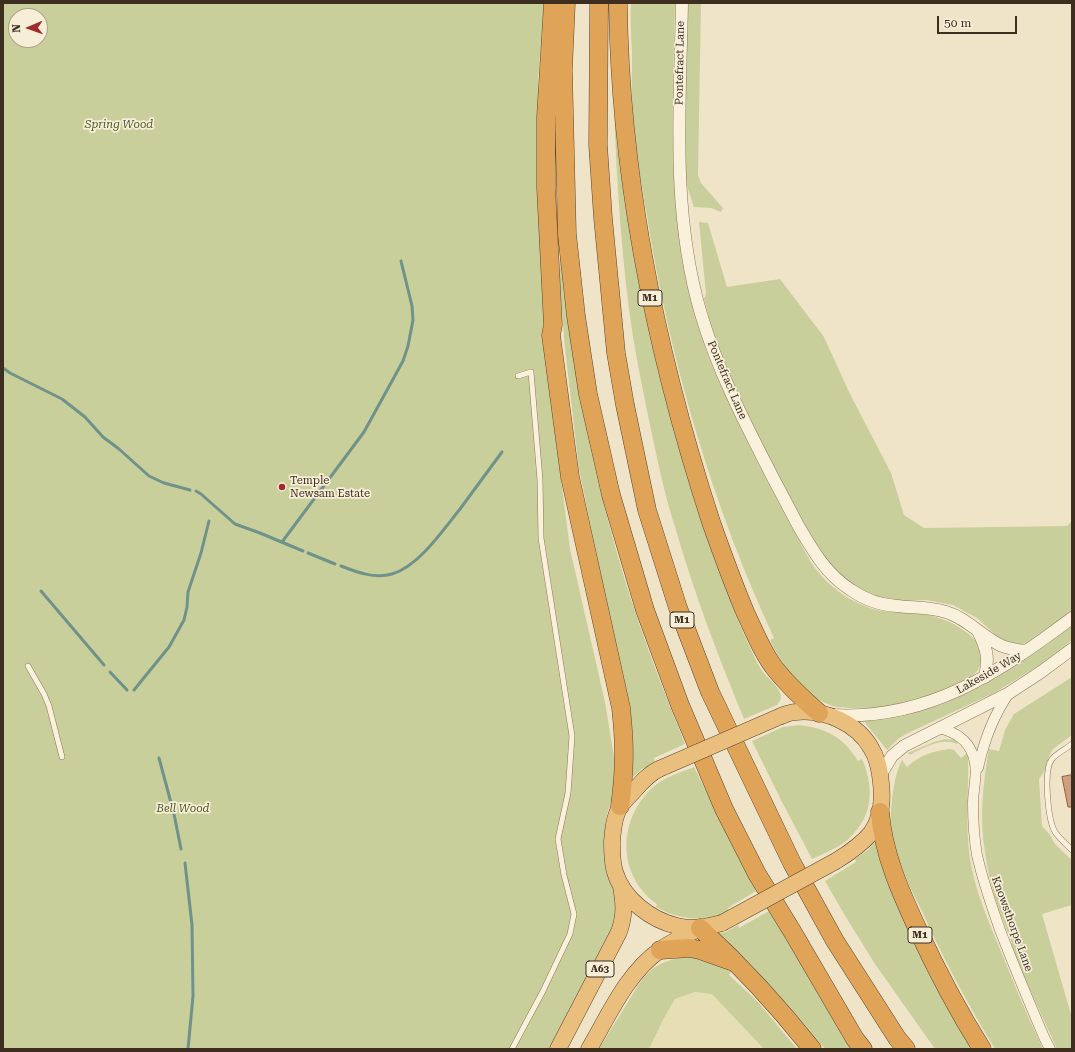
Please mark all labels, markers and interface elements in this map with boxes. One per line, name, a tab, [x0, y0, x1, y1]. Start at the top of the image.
north arrow	[8, 8, 48, 48]
scale bar	[939, 8, 1019, 34]
text: 50 m	[944, 16, 971, 30]
street label: Pontefract Lane	[673, 21, 687, 105]
text: N	[10, 24, 23, 33]
park label: Spring Wood	[85, 118, 153, 132]
road number: M1	[638, 290, 662, 306]
street label: Pontefract Lane	[704, 339, 750, 421]
place label: Temple Newsam Estate	[290, 474, 370, 500]
marker: Temple Newsam Estate	[277, 482, 287, 492]
road number: M1	[670, 612, 694, 628]
street label: Lakeside Way	[954, 649, 1024, 697]
park label: Bell Wood	[157, 802, 209, 816]
street label: Knowsthorpe Lane	[989, 875, 1035, 973]
road number: M1	[908, 927, 932, 943]
road number: A63	[586, 961, 614, 977]

